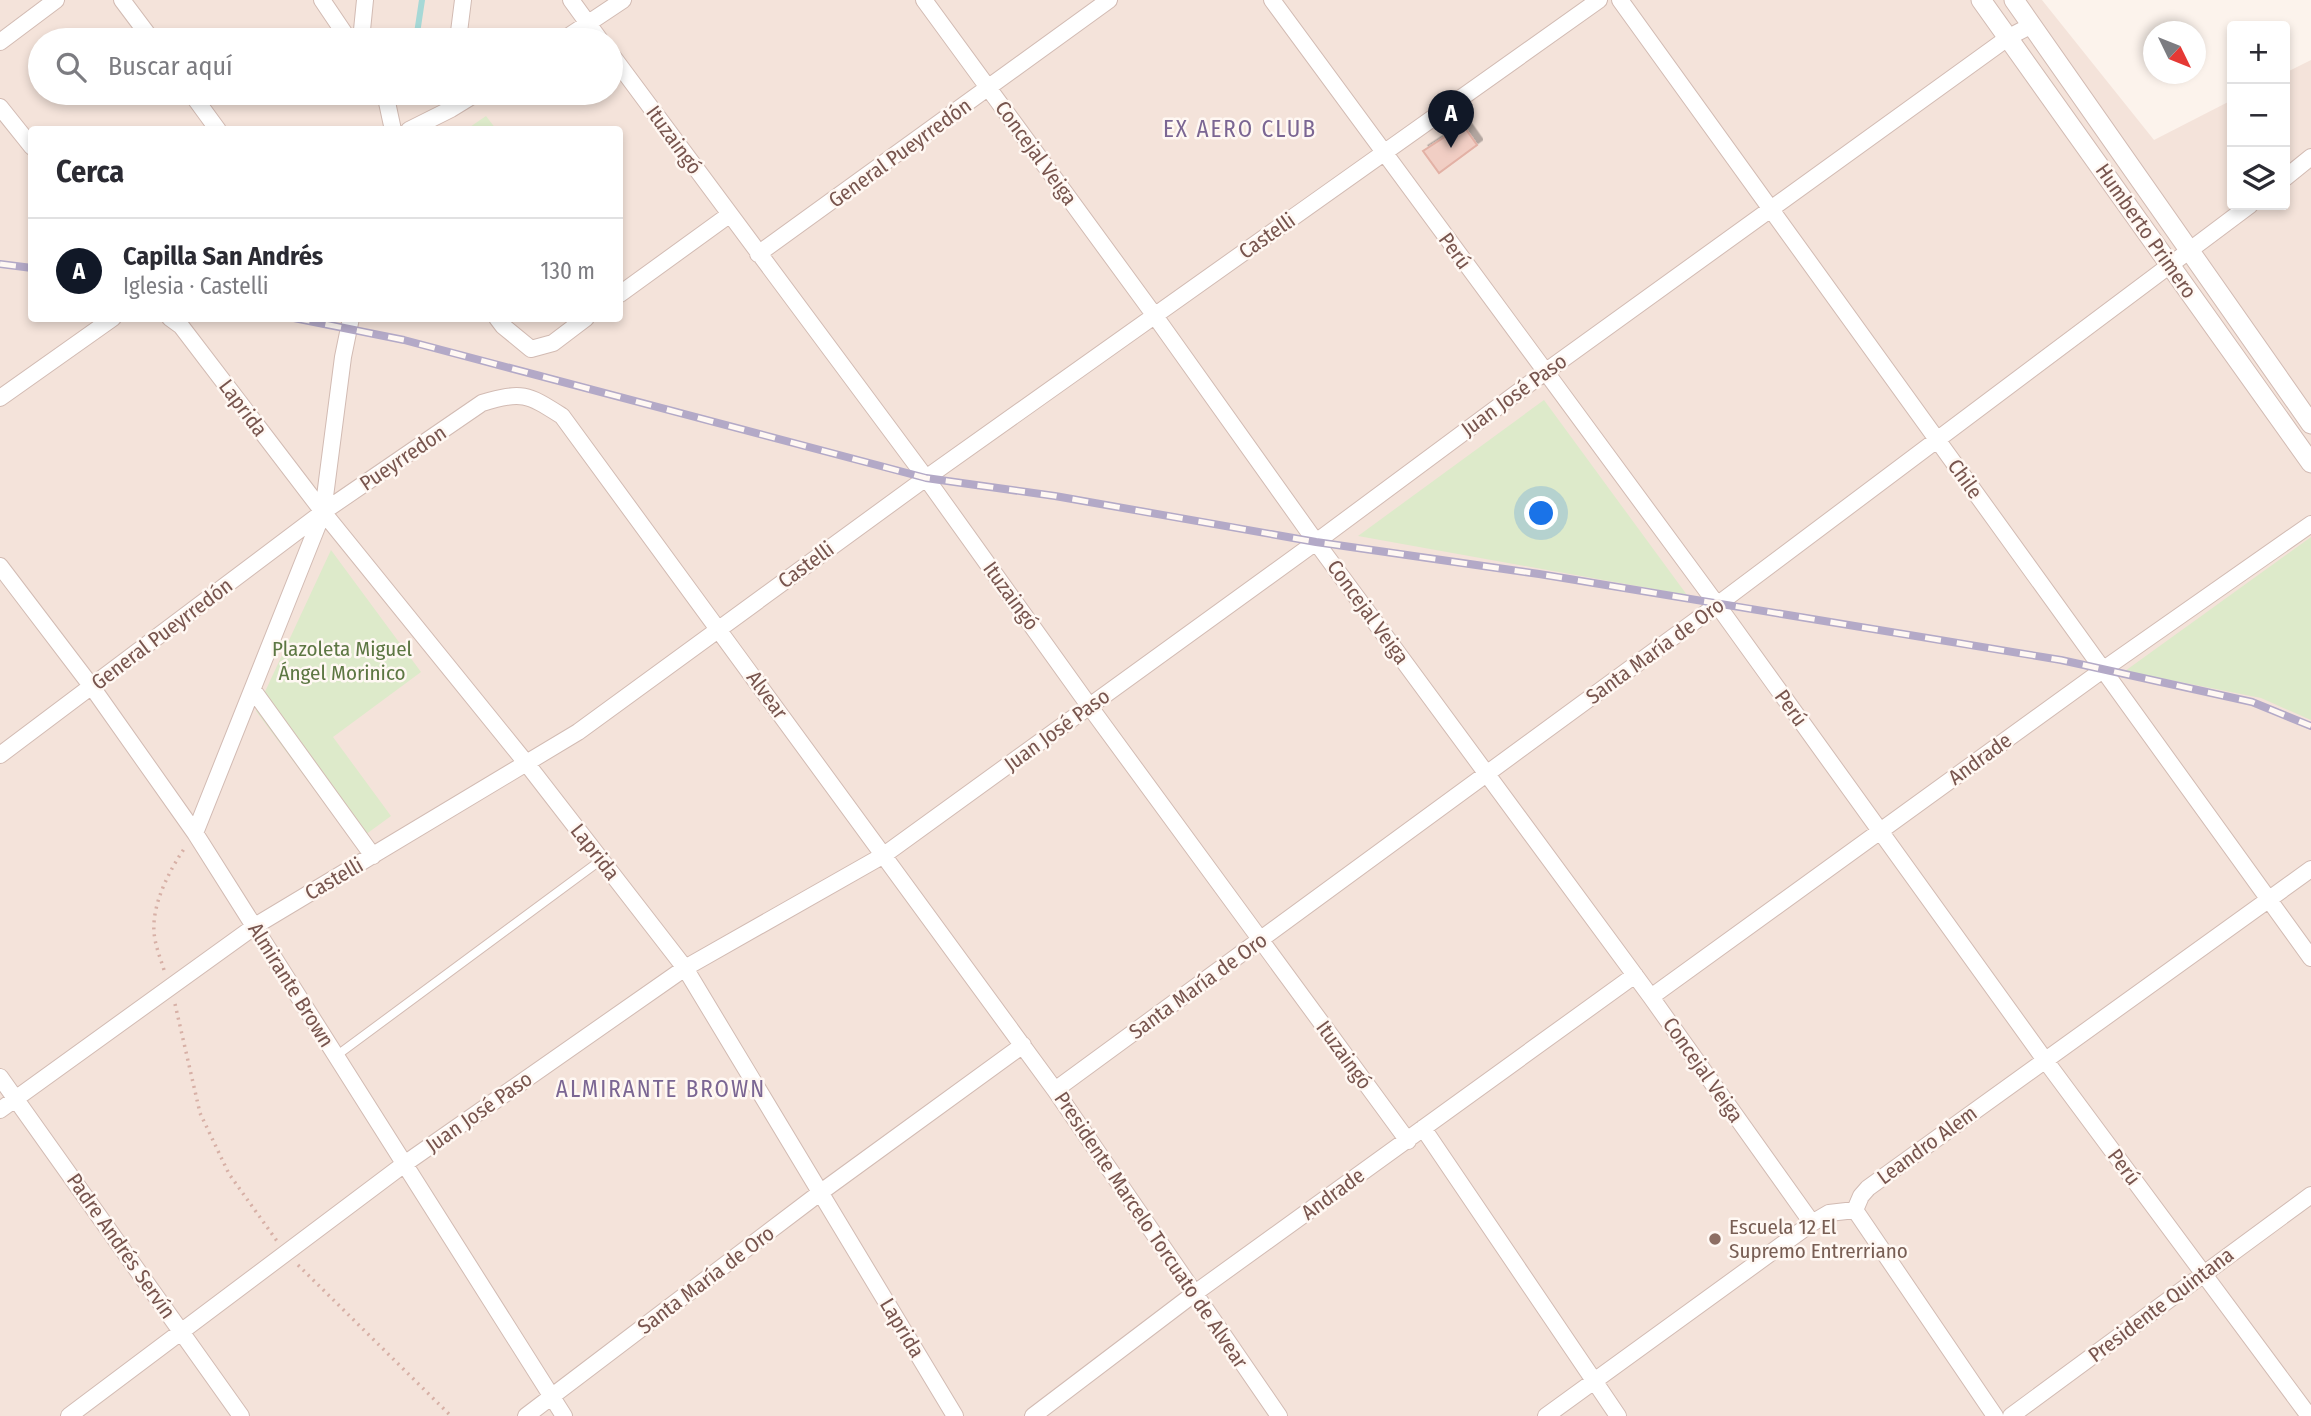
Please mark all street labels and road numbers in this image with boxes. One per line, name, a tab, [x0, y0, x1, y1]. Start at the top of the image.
street label: General Pueyrredón	[824, 93, 976, 213]
street label: Concejal Veiga	[989, 96, 1083, 210]
street label: Ituzaingó	[640, 101, 708, 179]
street label: Humberto Primero	[2090, 159, 2202, 303]
street label: Castelli	[1234, 207, 1300, 265]
street label: Perú	[1433, 228, 1477, 274]
street label: Juan José Paso	[1456, 348, 1572, 442]
street label: Laprida	[213, 374, 273, 442]
street label: Pueyrredon	[355, 420, 451, 496]
street label: Chile	[1942, 454, 1988, 504]
street label: Castelli	[773, 536, 839, 594]
street label: Concejal Veiga	[1321, 555, 1415, 669]
street label: Ituzaingó	[977, 557, 1045, 635]
street label: General Pueyrredón	[86, 572, 238, 696]
street label: Santa María de Oro	[1581, 592, 1729, 710]
street label: Alvear	[741, 666, 794, 725]
street label: Juan José Paso	[999, 683, 1115, 777]
street label: Perú	[1769, 685, 1813, 731]
street label: Andrade	[1943, 727, 2017, 791]
street label: Laprida	[565, 818, 625, 886]
street label: Castelli	[300, 852, 368, 906]
street label: Almirante Brown	[242, 918, 340, 1052]
street label: Santa María de Oro	[1124, 927, 1272, 1045]
street label: Concejal Veiga	[1657, 1012, 1749, 1128]
street label: Ituzaingó	[1310, 1016, 1378, 1094]
street label: Juan José Paso	[421, 1066, 537, 1158]
street label: Presidente Marcelo Torcuato de Alvear	[1049, 1087, 1254, 1374]
street label: Leandro Alem	[1872, 1100, 1982, 1190]
street label: Perú	[2102, 1144, 2146, 1190]
street label: Andrade	[1296, 1162, 1370, 1226]
street label: Padre Andrés Servín	[61, 1168, 181, 1324]
street label: Santa María de Oro	[633, 1220, 779, 1340]
street label: Presidente Quintana	[2083, 1242, 2239, 1368]
street label: Laprida	[874, 1294, 930, 1362]

